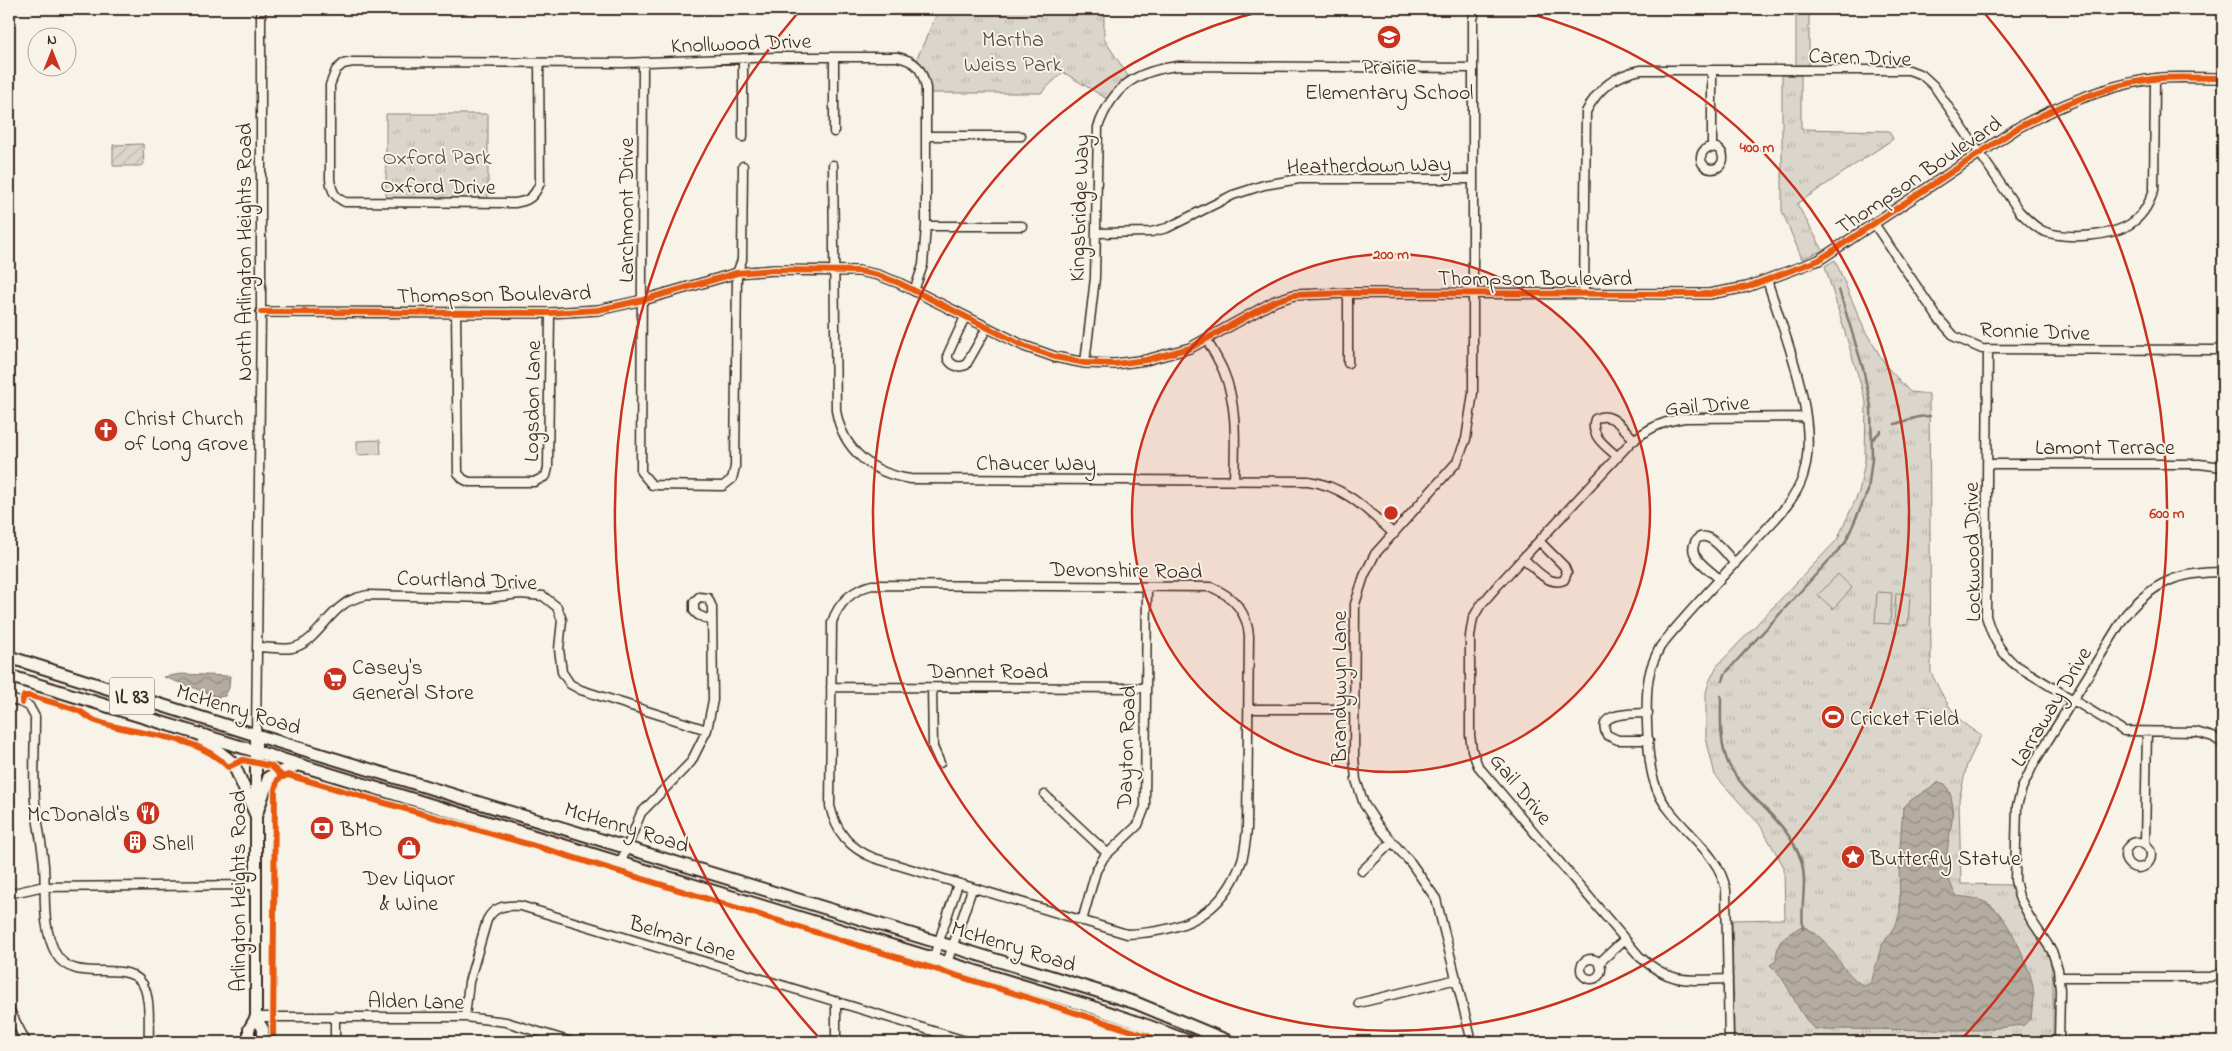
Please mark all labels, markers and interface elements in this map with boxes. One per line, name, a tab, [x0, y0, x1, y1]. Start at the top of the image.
school or university icon: Prairie Elementary School	[1376, 24, 1402, 50]
park label: Martha Weiss Park	[964, 25, 1063, 82]
street label: Knollwood Drive	[670, 27, 812, 63]
north arrow	[28, 28, 78, 78]
text: N	[47, 30, 57, 51]
street label: Caren Drive	[1808, 41, 1912, 77]
place label: Prairie Elementary School	[1305, 53, 1473, 111]
street label: Thompson Boulevard	[1830, 109, 2009, 244]
street label: North Arlington Heights Road	[230, 123, 263, 381]
street label: Kingsbridge Way	[1062, 134, 1101, 283]
street label: Larchmont Drive	[612, 137, 644, 283]
text: 400 m	[1739, 137, 1775, 159]
park label: Oxford Park	[382, 143, 492, 175]
street label: Heatherdown Way	[1286, 150, 1452, 185]
street label: Oxford Drive	[380, 171, 496, 205]
text: 200 m	[1372, 244, 1409, 266]
street label: Thompson Boulevard	[1438, 264, 1632, 296]
street label: Thompson Boulevard	[397, 278, 592, 314]
street label: Ronnie Drive	[1979, 315, 2091, 351]
street label: Logsdon Lane	[517, 340, 552, 462]
street label: Gail Drive	[1664, 388, 1751, 426]
place label: Christ Church of Long Grove	[124, 404, 248, 462]
church icon: Christ Church of Long Grove	[93, 417, 119, 443]
street label: Lamont Terrace	[2035, 433, 2175, 465]
street label: Chaucer Way	[976, 449, 1096, 482]
street label: Lockwood Drive	[1957, 482, 1991, 622]
text: 600 m	[2149, 503, 2185, 525]
centre of rings	[1382, 504, 1400, 522]
street label: Devonshire Road	[1048, 555, 1202, 589]
street label: Courtland Drive	[396, 564, 538, 600]
street label: Brandywyn Lane	[1325, 611, 1358, 764]
street label: Larraway Drive	[2004, 641, 2102, 774]
place label: Casey's General Store	[352, 653, 474, 710]
street label: Dannet Road	[927, 657, 1048, 689]
supermarket icon: Casey's General Store	[322, 666, 348, 692]
street label: McHenry Road	[171, 677, 304, 746]
road number: IL 83	[110, 678, 154, 714]
street label: Dayton Road	[1110, 685, 1147, 810]
sports icon: Cricket Field	[1820, 704, 1846, 730]
place label: Cricket Field	[1850, 704, 1959, 736]
street label: Gail Drive	[1481, 747, 1559, 833]
street label: Arlington Heights Road	[224, 790, 257, 992]
street label: McHenry Road	[559, 795, 692, 864]
place label: McDonald's	[27, 800, 130, 832]
restaurant icon: McDonald's	[135, 800, 161, 826]
bank icon: BMO	[309, 815, 335, 841]
place label: BMO	[339, 815, 383, 847]
building icon: Shell	[122, 829, 148, 855]
place label: Shell	[152, 829, 194, 861]
shop icon: Dev Liquor & Wine	[396, 835, 422, 861]
place icon: Butterfly Statue	[1840, 844, 1866, 870]
place label: Butterfly Statue	[1869, 844, 2021, 877]
place label: Dev Liquor & Wine	[362, 864, 455, 921]
street label: Belmar Lane	[624, 908, 740, 971]
street label: McHenry Road	[946, 914, 1079, 983]
street label: Alden Lane	[367, 986, 465, 1020]

